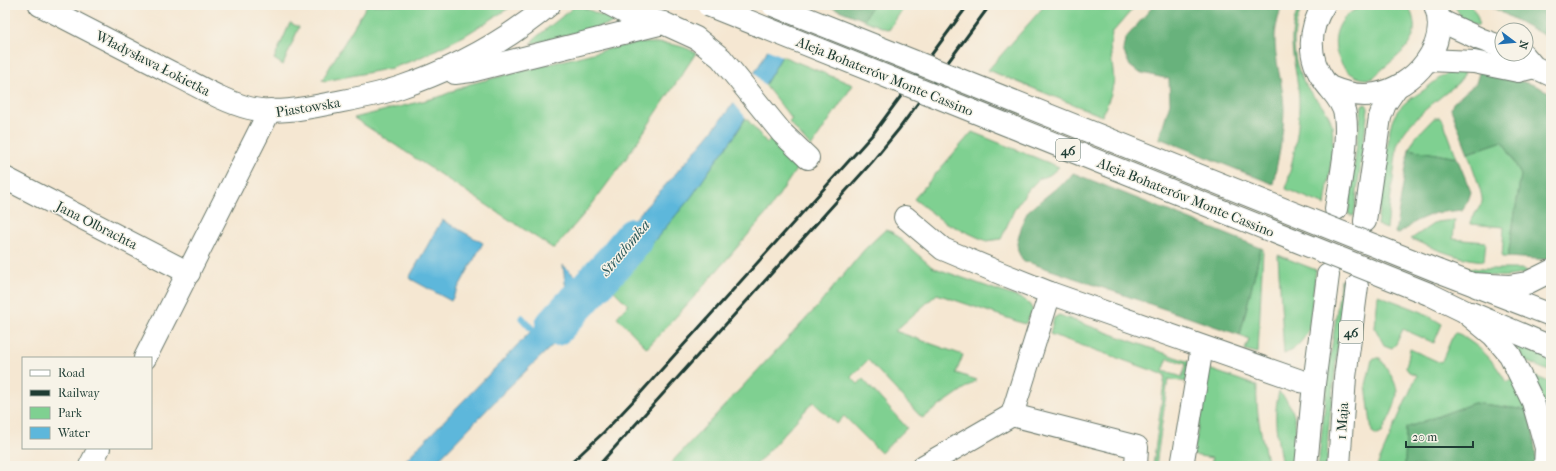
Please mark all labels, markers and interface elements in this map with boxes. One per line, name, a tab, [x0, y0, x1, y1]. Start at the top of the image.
north arrow	[1494, 22, 1534, 62]
street label: Władysława Łokietka	[92, 27, 213, 100]
street label: Aleja Bohaterów Monte Cassino	[793, 33, 976, 120]
text: N	[1516, 39, 1531, 51]
street label: Piastowska	[275, 94, 342, 121]
road number: 46	[1056, 139, 1080, 161]
street label: Aleja Bohaterów Monte Cassino	[1094, 154, 1277, 241]
street label: Jana Olbrachta	[52, 197, 141, 253]
water label: Stradomka	[596, 216, 654, 281]
road number: 46	[1339, 321, 1363, 343]
legend	[22, 357, 152, 449]
text: Road	[58, 366, 85, 380]
text: Railway	[58, 386, 100, 400]
street label: 1 Maja	[1333, 401, 1352, 440]
text: Park	[58, 406, 83, 420]
scale bar	[1406, 423, 1473, 449]
text: Water	[57, 426, 91, 440]
text: 20 m	[1412, 430, 1437, 444]

